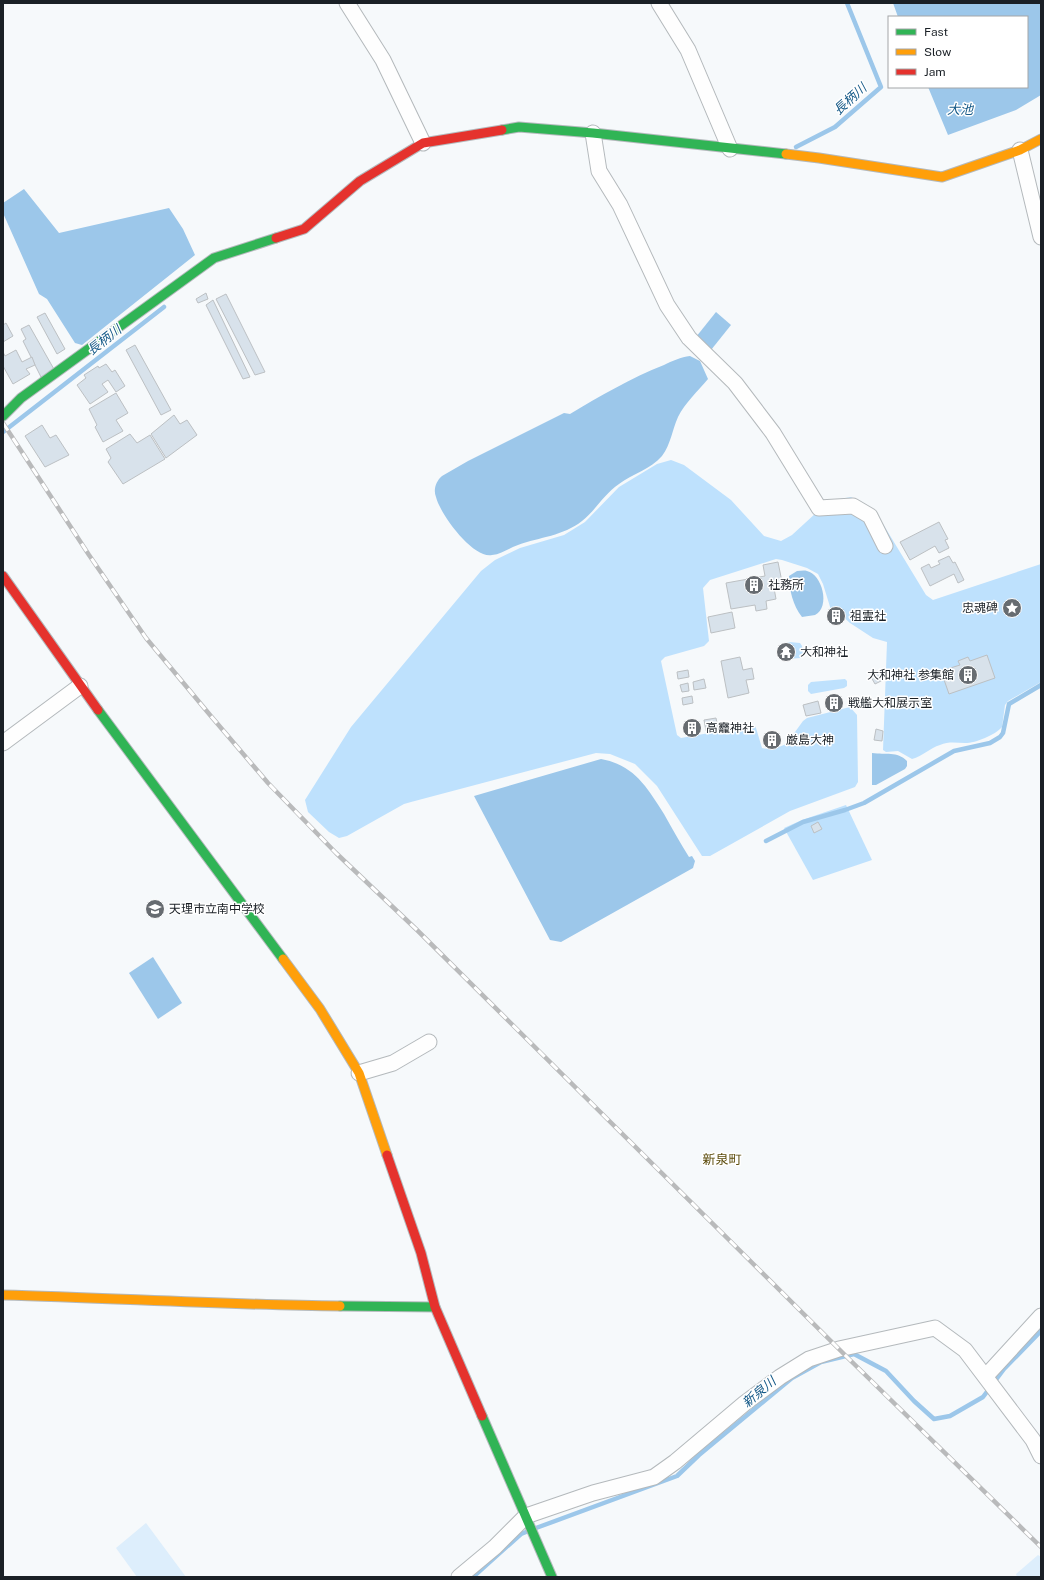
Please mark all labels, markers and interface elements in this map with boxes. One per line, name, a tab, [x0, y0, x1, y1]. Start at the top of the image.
legend	[888, 16, 1028, 88]
text: Fast	[924, 25, 949, 39]
text: Slow	[924, 45, 952, 59]
text: Jam	[924, 65, 946, 79]
water label: 長柄川	[830, 79, 871, 118]
water label: 大池	[947, 102, 975, 117]
water label: 長柄川	[84, 321, 126, 358]
building icon: 社務所	[743, 574, 765, 596]
place label: 社務所	[768, 578, 804, 592]
place icon: 忠魂碑	[1001, 597, 1023, 619]
place label: 忠魂碑	[962, 601, 998, 615]
building icon: 祖霊社	[825, 605, 847, 627]
place label: 祖霊社	[850, 609, 886, 623]
temple icon: 大和神社	[775, 641, 797, 663]
place label: 大和神社	[800, 645, 848, 659]
building icon: 大和神社 参集館	[957, 664, 979, 686]
place label: 大和神社 参集館	[867, 668, 954, 682]
building icon: 戦艦大和展示室	[823, 692, 845, 714]
place label: 戦艦大和展示室	[848, 696, 932, 710]
building icon: 高龗神社	[681, 717, 703, 739]
place label: 高龗神社	[706, 721, 754, 735]
building icon: 厳島大神	[761, 729, 783, 751]
place label: 厳島大神	[786, 733, 834, 747]
school or university icon: 天理市立南中学校	[144, 898, 166, 920]
place label: 天理市立南中学校	[169, 902, 265, 916]
district label: 新泉町	[702, 1152, 742, 1167]
water label: 新泉川	[739, 1372, 780, 1410]

